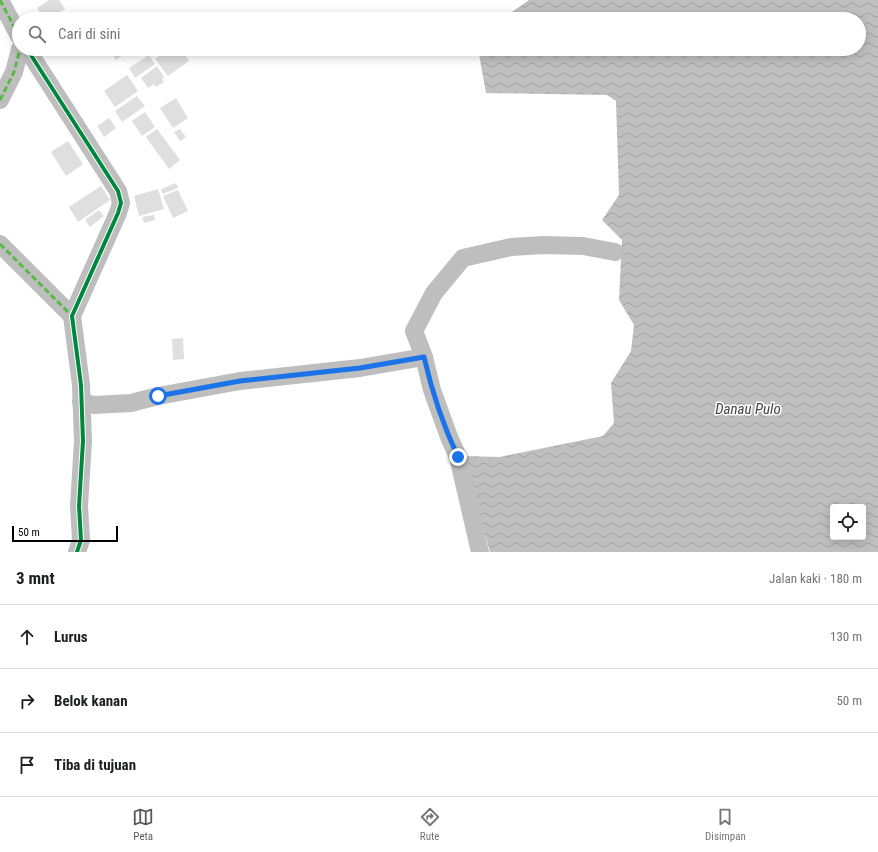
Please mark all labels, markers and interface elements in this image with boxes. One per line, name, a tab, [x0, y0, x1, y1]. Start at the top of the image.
search box	[12, 12, 866, 56]
icon: search	[26, 23, 48, 45]
text: Cari di sini	[58, 25, 120, 43]
route start	[149, 387, 167, 405]
water label: Danau Pulo	[715, 400, 781, 418]
route end	[449, 448, 467, 466]
map controls	[830, 504, 866, 540]
button: locate	[830, 504, 866, 540]
scale bar	[12, 524, 118, 543]
text: 50 m	[18, 526, 40, 539]
text: 3 mnt	[16, 568, 55, 588]
text: Jalan kaki · 180 m	[769, 571, 862, 586]
icon: ahead	[16, 626, 38, 648]
text: Lurus	[54, 628, 88, 646]
text: 130 m	[830, 629, 862, 644]
icon: right	[16, 690, 38, 712]
text: Belok kanan	[54, 692, 128, 710]
text: 50 m	[836, 693, 862, 708]
icon: arrive	[16, 754, 38, 776]
text: Tiba di tujuan	[54, 756, 136, 774]
tab: Peta	[132, 806, 154, 843]
tab: Rute	[419, 806, 441, 843]
tab: Disimpan	[705, 806, 746, 843]

